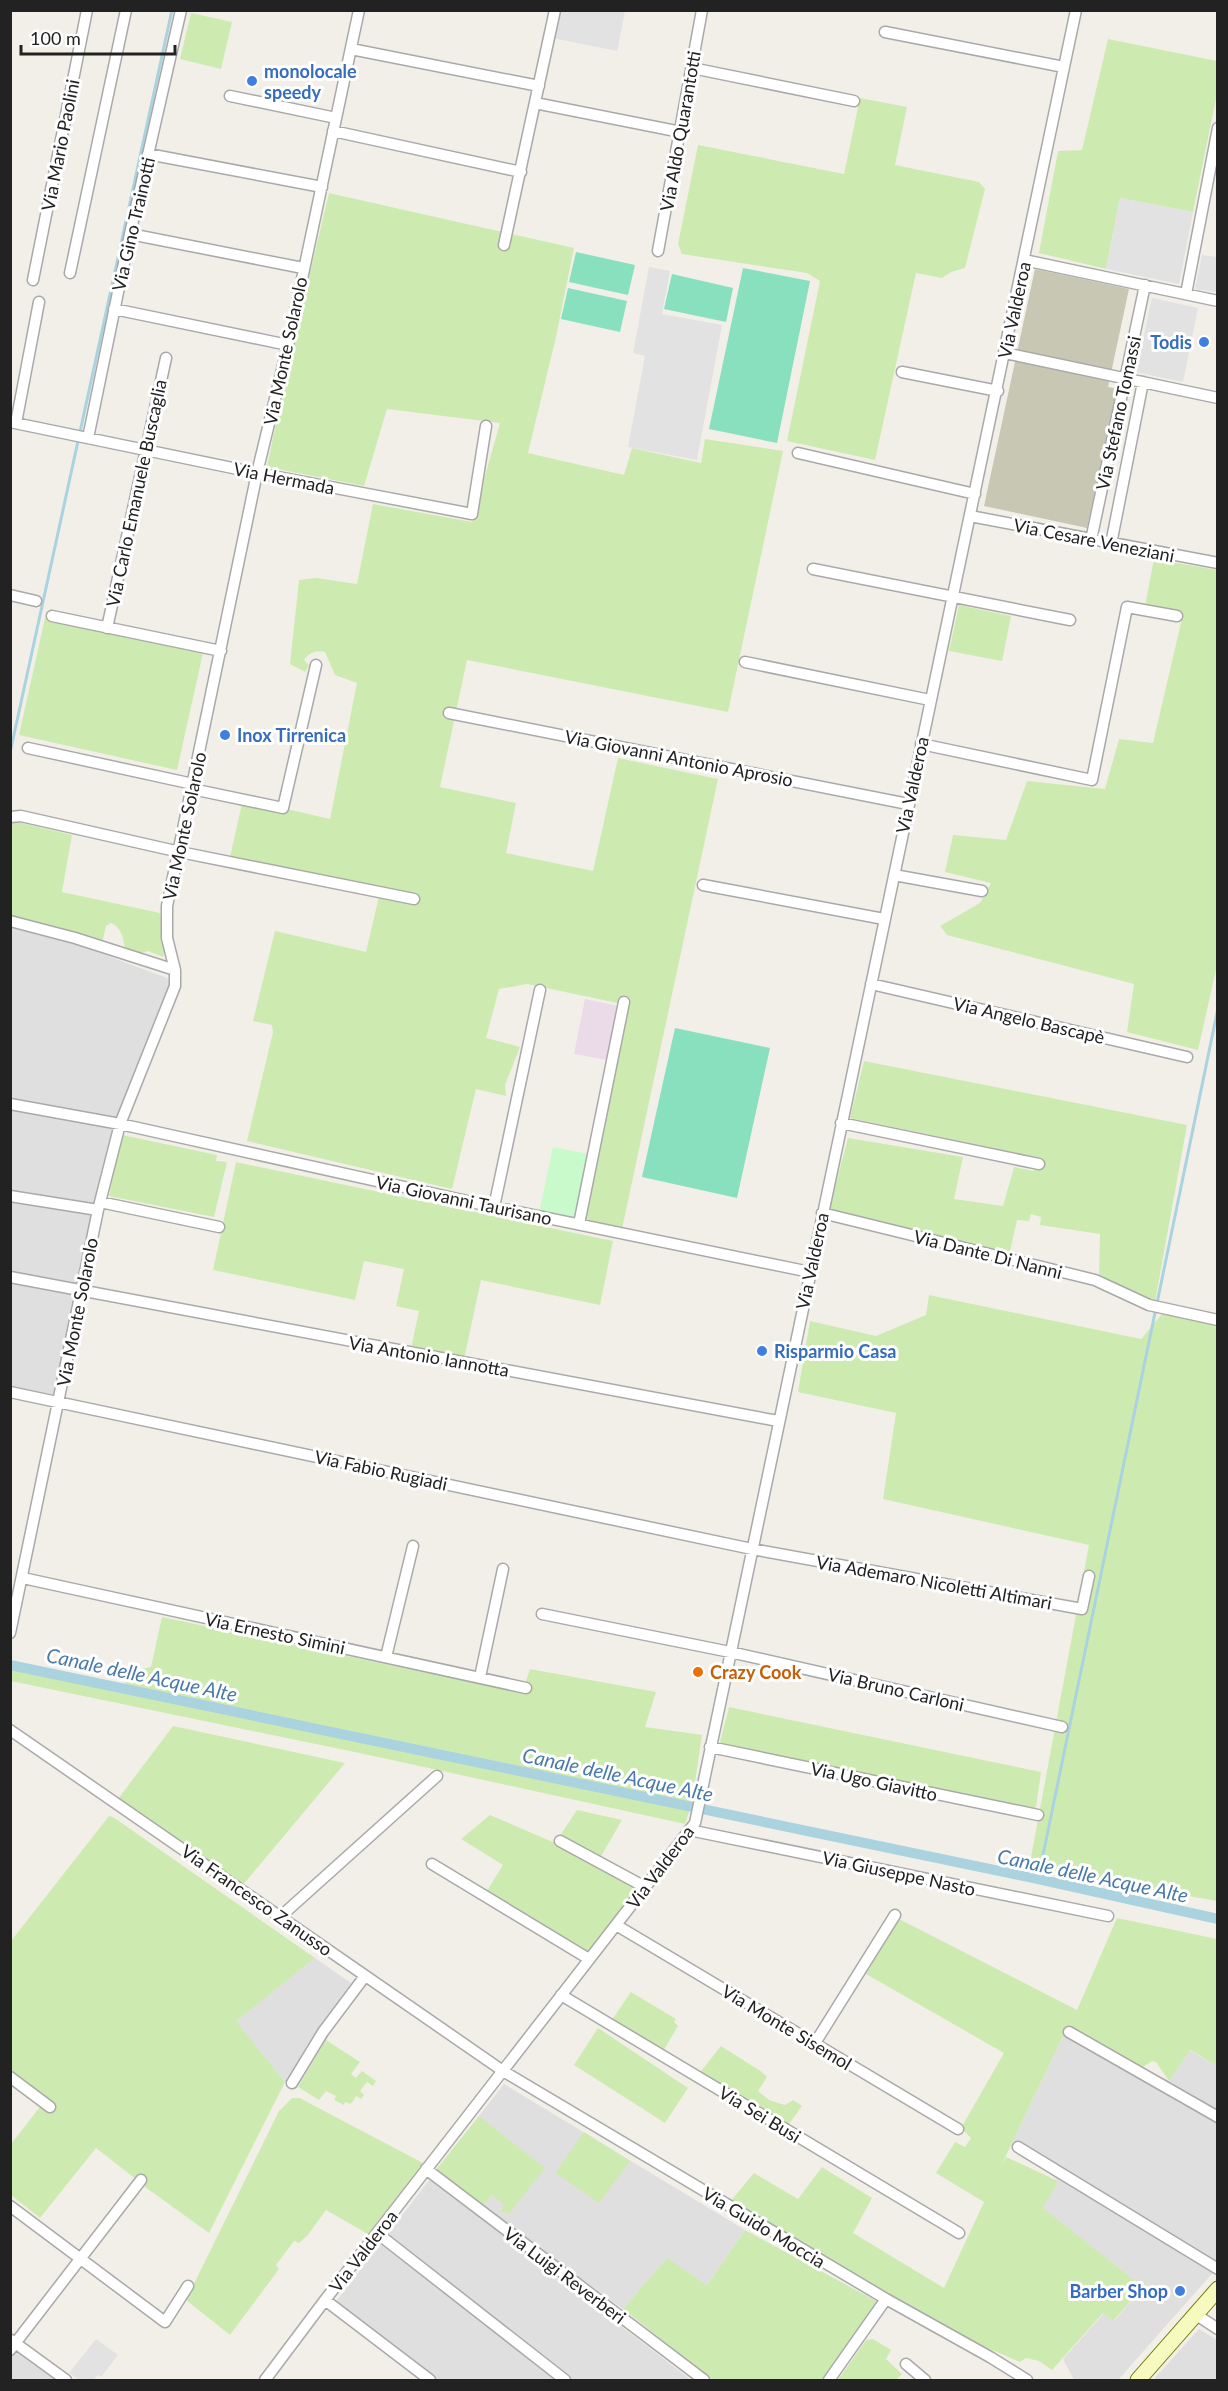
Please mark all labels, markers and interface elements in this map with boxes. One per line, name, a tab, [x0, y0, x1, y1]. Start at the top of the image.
scale bar	[21, 18, 176, 56]
text: 100 m	[30, 27, 81, 49]
street label: Via Aldo Quarantotti	[655, 49, 705, 213]
place label: monolocale speedy	[264, 60, 357, 103]
marker: monolocale speedy	[245, 74, 259, 88]
street label: Via Mario Paolini	[36, 77, 84, 213]
street label: Via Gino Trainotti	[107, 155, 159, 293]
street label: Via Valderoa	[993, 260, 1035, 360]
street label: Via Monte Solarolo	[259, 275, 311, 427]
place label: Todis	[1150, 331, 1192, 353]
street label: Via Stefano Tomassi	[1091, 334, 1145, 492]
marker: Todis	[1197, 335, 1211, 349]
street label: Via Carlo Emanuele Buscaglia	[101, 377, 171, 609]
street label: Via Hermada	[232, 457, 336, 499]
street label: Via Cesare Veneziani	[1012, 514, 1176, 566]
place label: Inox Tirrenica	[237, 724, 346, 746]
street label: Via Giovanni Antonio Aprosio	[563, 725, 795, 791]
marker: Inox Tirrenica	[218, 728, 232, 742]
street label: Via Valderoa	[891, 735, 933, 835]
street label: Via Monte Solarolo	[158, 750, 210, 902]
street label: Via Angelo Bascapè	[951, 992, 1107, 1048]
street label: Via Giovanni Taurisano	[374, 1171, 554, 1229]
street label: Via Valderoa	[791, 1211, 833, 1311]
street label: Via Dante Di Nanni	[912, 1225, 1064, 1283]
street label: Via Monte Solarolo	[52, 1236, 102, 1388]
street label: Via Antonio Iannotta	[347, 1331, 511, 1381]
place label: Risparmio Casa	[774, 1340, 896, 1362]
marker: Risparmio Casa	[755, 1344, 769, 1358]
street label: Via Fabio Rugiadi	[313, 1445, 449, 1495]
street label: Via Ademaro Nicoletti Altimari	[814, 1550, 1054, 1614]
street label: Via Ernesto Simini	[203, 1607, 347, 1659]
water label: Canale delle Acque Alte	[44, 1642, 240, 1706]
place label: Crazy Cook	[710, 1661, 802, 1683]
street label: Via Bruno Carloni	[826, 1663, 966, 1715]
marker: Crazy Cook	[691, 1665, 705, 1679]
water label: Canale delle Acque Alte	[520, 1742, 716, 1806]
street label: Via Ugo Giavitto	[809, 1757, 939, 1805]
street label: Via Valderoa	[622, 1821, 698, 1913]
street label: Via Francesco Zanusso	[177, 1840, 337, 1960]
water label: Canale delle Acque Alte	[995, 1843, 1191, 1907]
street label: Via Giuseppe Nasto	[820, 1846, 978, 1900]
street label: Via Monte Sisemol	[718, 1980, 856, 2074]
street label: Via Sei Busi	[715, 2081, 805, 2147]
street label: Via Guido Moccia	[699, 2182, 829, 2272]
street label: Via Valderoa	[324, 2205, 402, 2297]
street label: Via Luigi Reverberi	[500, 2222, 630, 2328]
place label: Barber Shop	[1069, 2280, 1168, 2302]
marker: Barber Shop	[1173, 2284, 1187, 2298]

